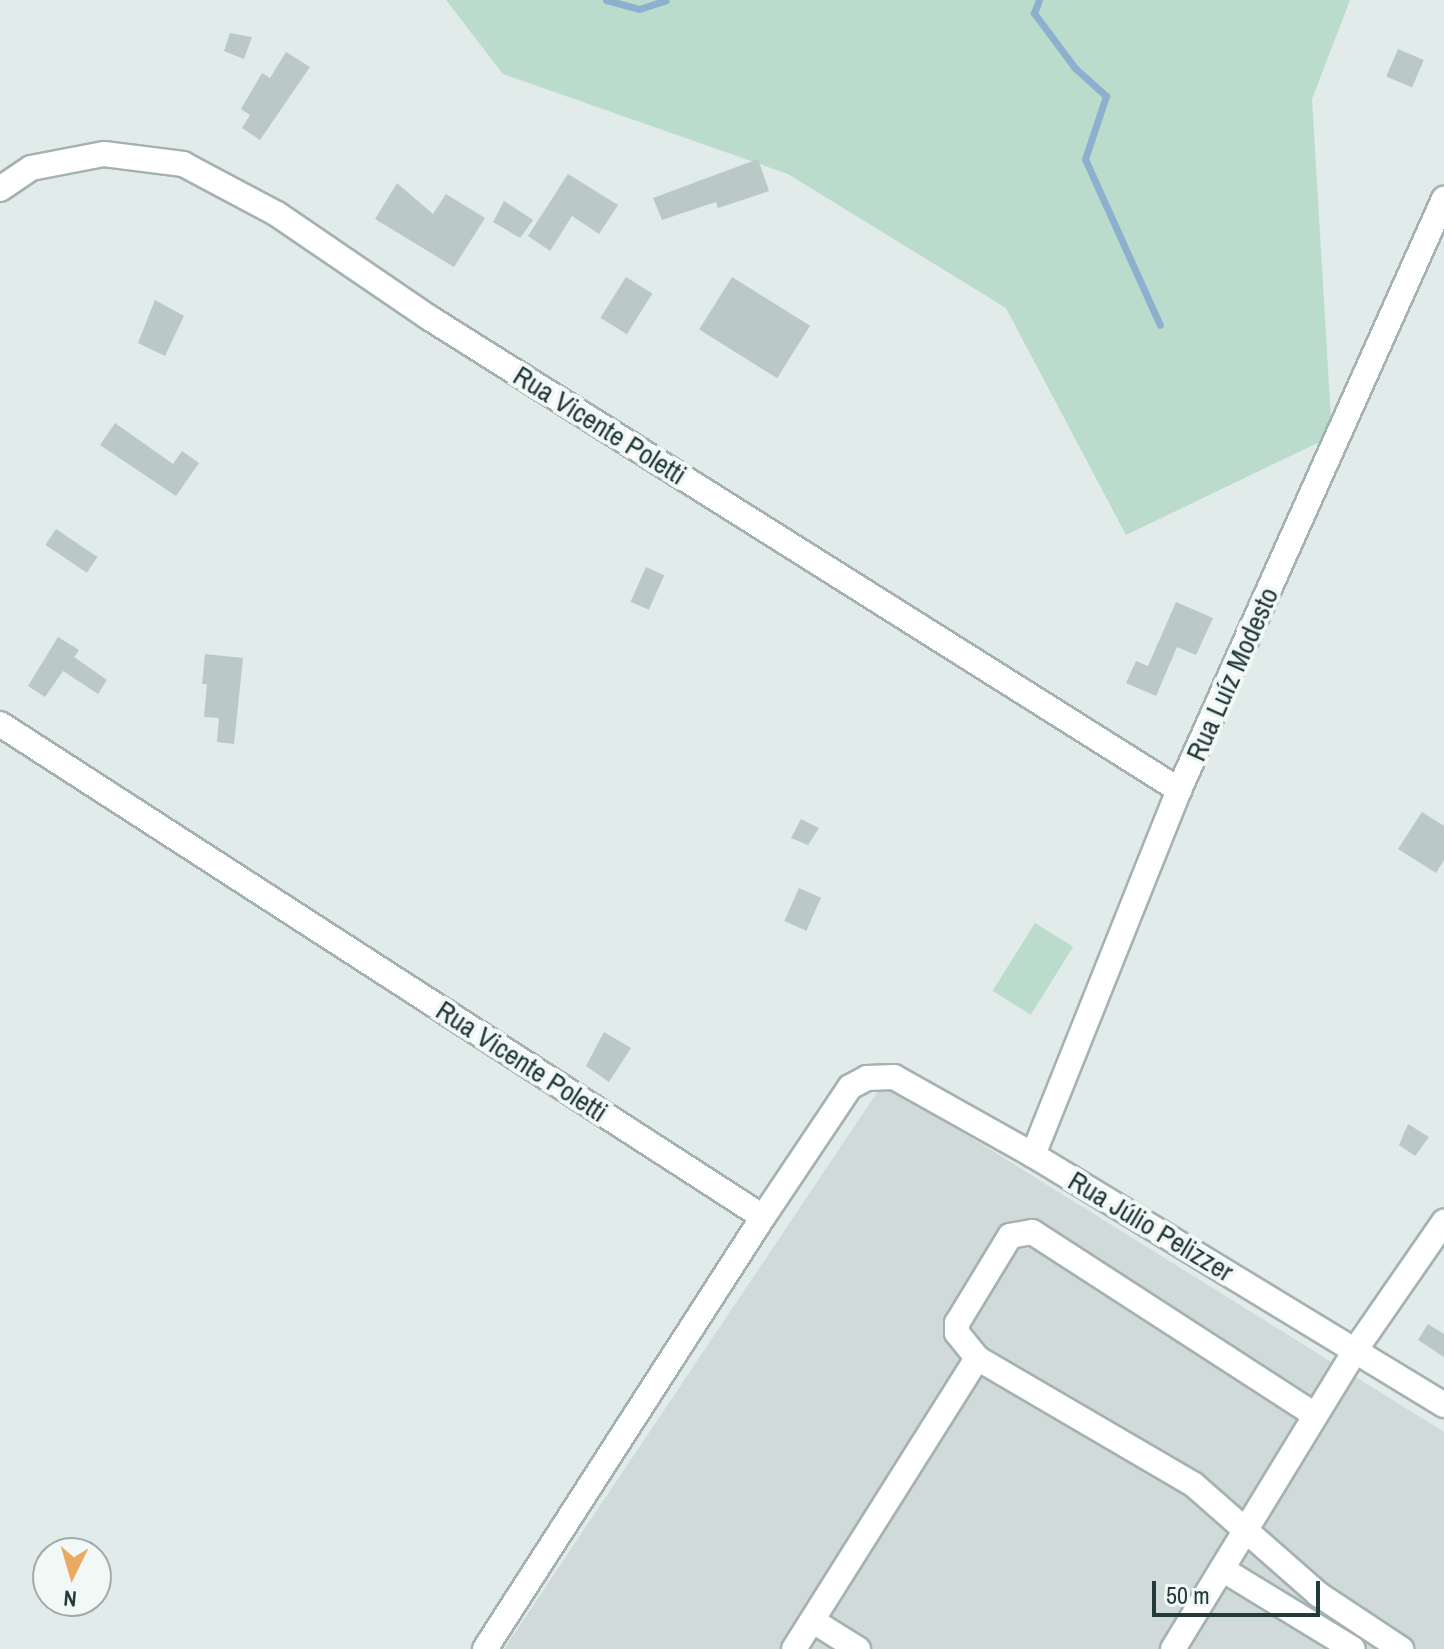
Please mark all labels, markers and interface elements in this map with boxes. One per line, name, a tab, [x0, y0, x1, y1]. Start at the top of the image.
street label: Rua Vicente Poletti	[507, 358, 693, 492]
street label: Rua Luíz Modesto	[1179, 582, 1285, 766]
street label: Rua Vicente Poletti	[430, 993, 614, 1129]
street label: Rua Júlio Pelizzer	[1062, 1164, 1240, 1288]
north arrow	[32, 1537, 112, 1617]
scale bar	[1156, 1565, 1324, 1615]
text: 50 m	[1166, 1579, 1210, 1611]
text: N	[62, 1583, 78, 1614]

